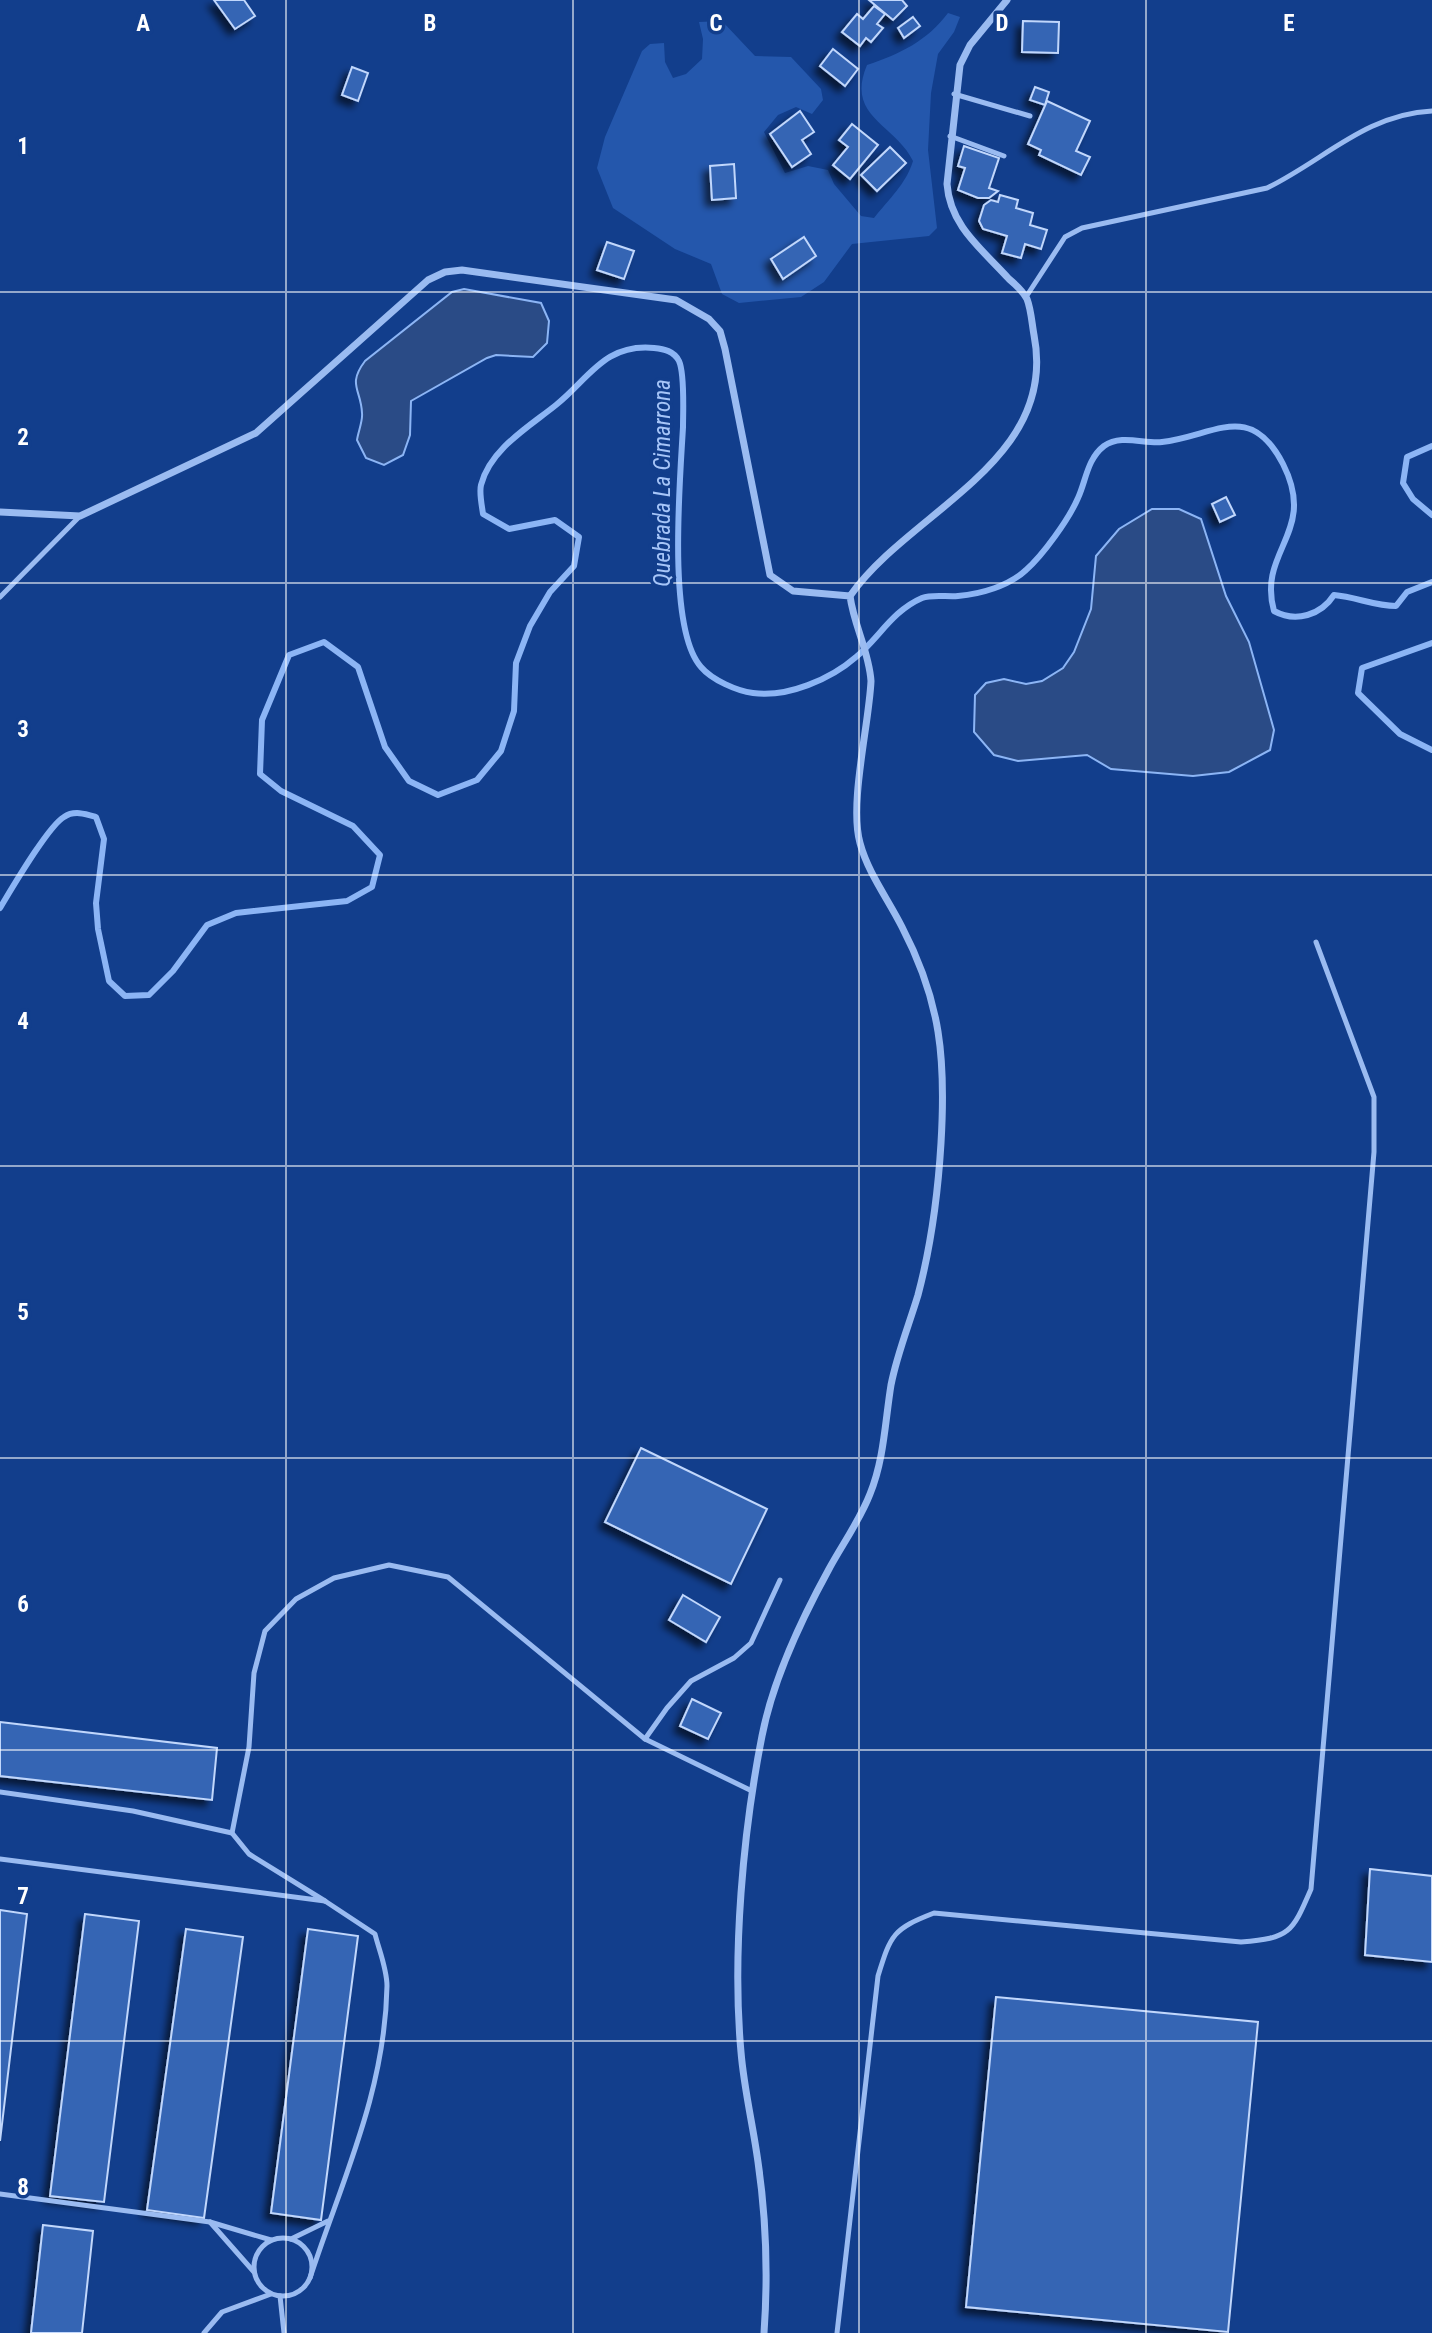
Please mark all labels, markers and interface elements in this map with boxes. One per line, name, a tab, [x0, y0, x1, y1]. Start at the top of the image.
text: A	[136, 10, 150, 37]
text: B	[424, 10, 436, 37]
text: C	[709, 10, 723, 37]
text: D	[996, 10, 1009, 37]
text: E	[1283, 10, 1295, 37]
text: 1	[17, 133, 29, 160]
water label: Quebrada La Cimarrona	[649, 379, 676, 587]
text: 2	[17, 424, 29, 451]
text: 3	[17, 716, 29, 743]
text: 4	[17, 1008, 29, 1035]
text: 5	[17, 1299, 29, 1326]
text: 6	[17, 1591, 29, 1618]
text: 7	[17, 1883, 29, 1910]
text: 8	[17, 2174, 29, 2201]

